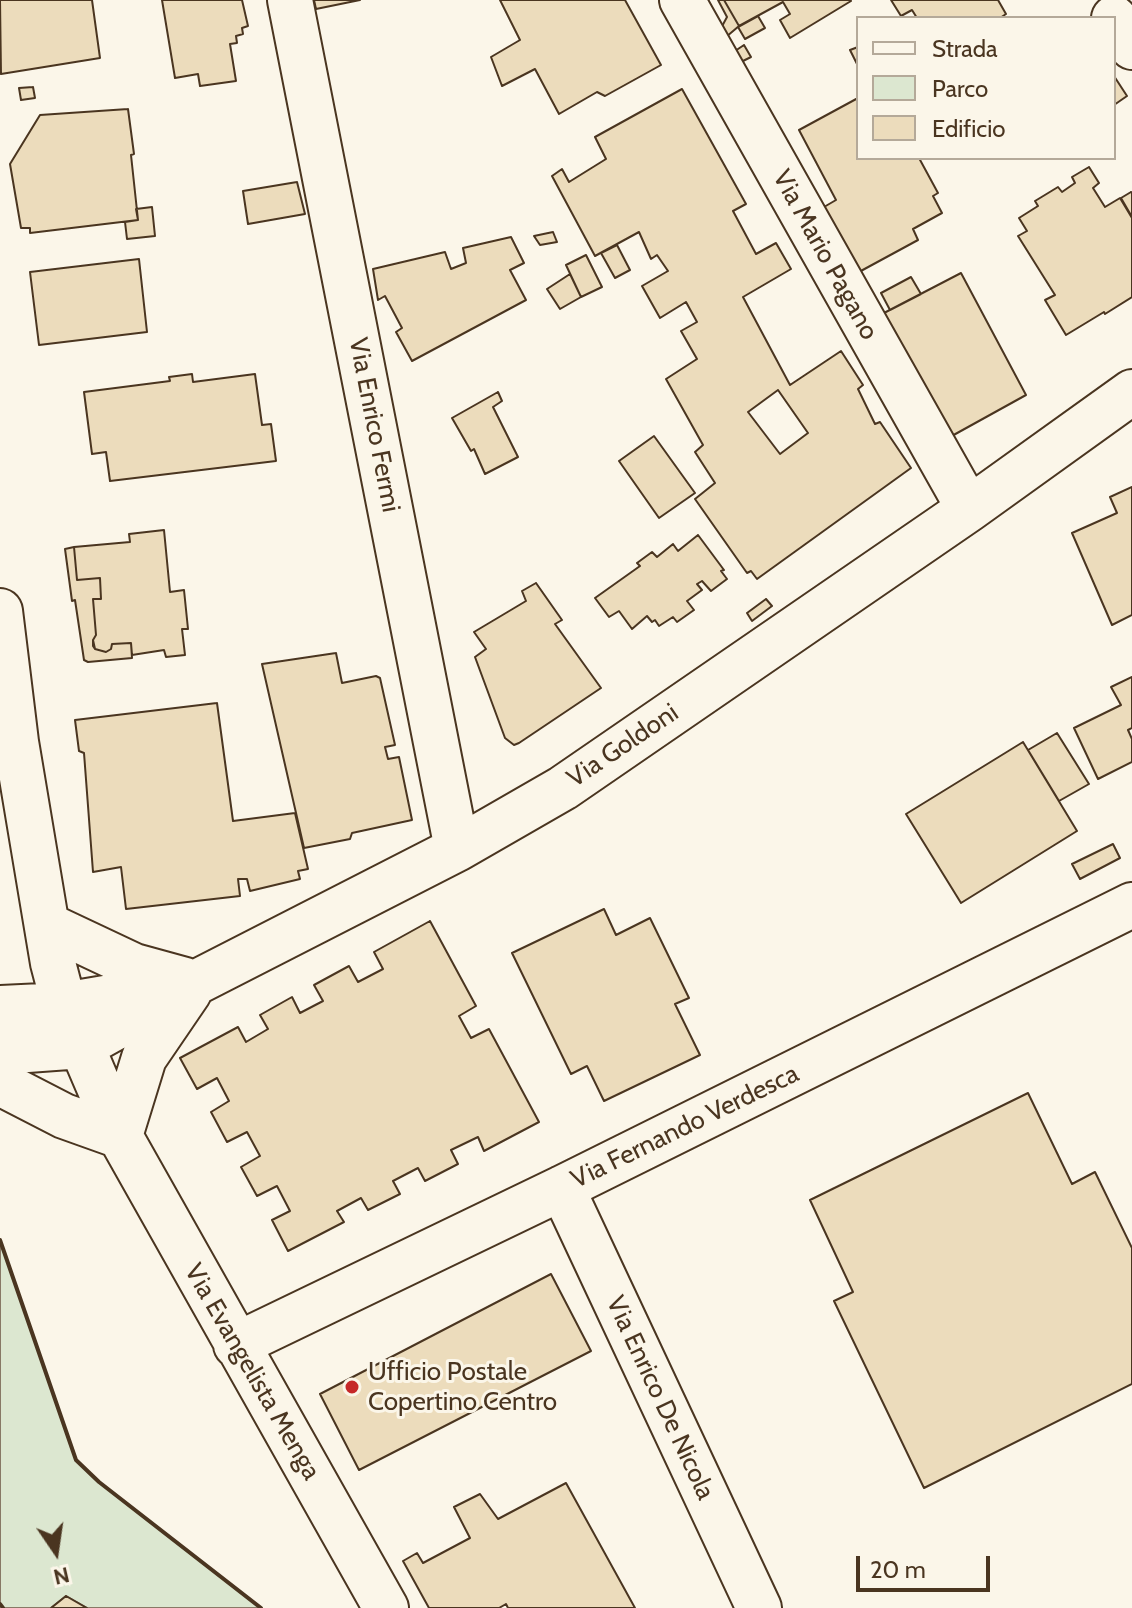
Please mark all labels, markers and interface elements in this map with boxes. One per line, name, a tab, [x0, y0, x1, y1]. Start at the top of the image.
legend	[856, 16, 1116, 160]
text: Strada	[932, 34, 998, 63]
text: Parco	[932, 74, 988, 103]
text: Edificio	[932, 114, 1006, 143]
street label: Via Mario Pagano	[765, 165, 885, 345]
street label: Via Enrico Fermi	[342, 335, 406, 515]
street label: Via Goldoni	[562, 697, 684, 795]
street label: Via Fernando Verdesca	[566, 1058, 804, 1196]
street label: Via Evangelista Menga	[177, 1258, 327, 1486]
street label: Via Enrico De Nicola	[599, 1291, 721, 1505]
place label: Ufficio Postale Copertino Centro	[368, 1356, 557, 1418]
marker: Ufficio Postale Copertino Centro	[343, 1378, 361, 1396]
north arrow	[16, 1512, 96, 1592]
scale bar	[860, 1540, 994, 1590]
text: 20 m	[870, 1555, 926, 1584]
text: N	[51, 1561, 72, 1591]

